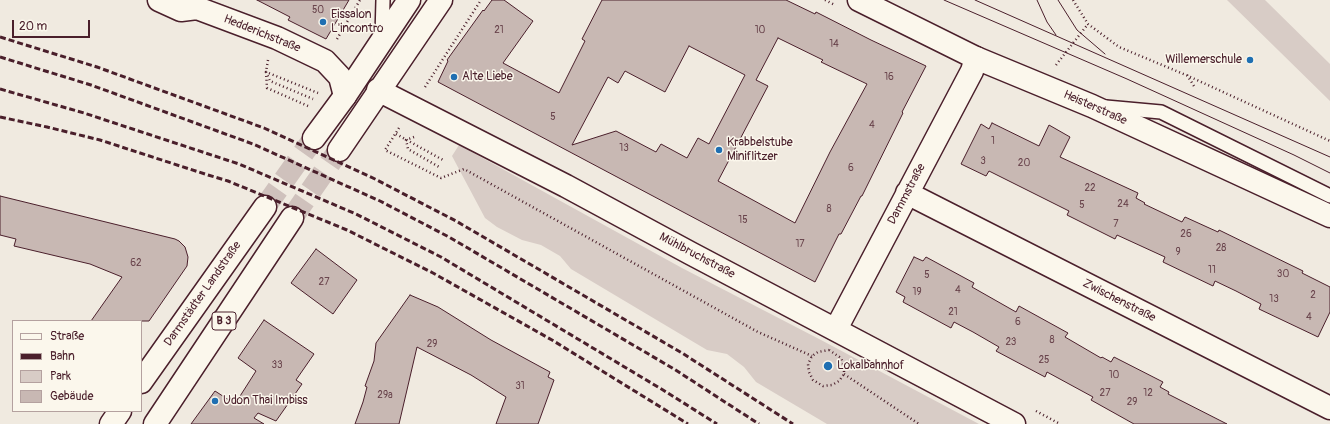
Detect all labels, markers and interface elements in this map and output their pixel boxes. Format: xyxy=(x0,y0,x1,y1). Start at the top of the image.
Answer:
house number: 50 xyxy=(312,4,324,16)
place label: Eissalon L'incontro xyxy=(331,8,383,36)
scale bar xyxy=(14,12,92,38)
street label: Hedderichstraße xyxy=(222,12,302,56)
marker: Eissalon L'incontro xyxy=(318,17,328,27)
text: 20 m xyxy=(19,19,47,34)
house number: 21 xyxy=(494,24,504,36)
house number: 10 xyxy=(755,24,765,36)
house number: 14 xyxy=(829,38,839,50)
place label: Willemerschule xyxy=(1165,53,1242,67)
marker: Willemerschule xyxy=(1245,55,1255,65)
place label: Alte Liebe xyxy=(462,70,513,84)
house number: 16 xyxy=(884,71,894,83)
marker: Alte Liebe xyxy=(449,72,459,82)
street label: Heisterstraße xyxy=(1061,88,1129,128)
house number: 5 xyxy=(550,111,556,123)
house number: 4 xyxy=(869,119,875,131)
house number: 1 xyxy=(991,135,995,147)
place label: Krabbelstube Miniflitzer xyxy=(727,136,793,164)
house number: 13 xyxy=(619,142,629,154)
marker: Krabbelstube Miniflitzer xyxy=(714,145,724,155)
house number: 3 xyxy=(980,155,986,167)
house number: 20 xyxy=(1018,157,1030,169)
street label: Dammstraße xyxy=(885,161,929,227)
house number: 6 xyxy=(848,162,854,174)
house number: 22 xyxy=(1084,182,1096,194)
house number: 24 xyxy=(1117,198,1129,210)
house number: 5 xyxy=(1079,199,1085,211)
house number: 8 xyxy=(826,203,832,215)
house number: 15 xyxy=(738,214,748,226)
house number: 7 xyxy=(1113,218,1119,230)
house number: 26 xyxy=(1180,228,1192,240)
street label: Mühlbruchstraße xyxy=(657,230,737,282)
house number: 17 xyxy=(795,238,805,250)
street label: Darmstädter Landstraße xyxy=(161,239,245,349)
house number: 28 xyxy=(1216,242,1226,254)
house number: 9 xyxy=(1175,246,1181,258)
house number: 62 xyxy=(130,257,142,269)
house number: 11 xyxy=(1208,264,1216,276)
house number: 30 xyxy=(1277,268,1289,280)
house number: 5 xyxy=(924,269,930,281)
house number: 27 xyxy=(319,276,329,288)
street label: Zwischenstraße xyxy=(1080,276,1158,326)
house number: 4 xyxy=(955,284,961,296)
house number: 19 xyxy=(912,286,922,298)
house number: 2 xyxy=(1310,289,1316,301)
house number: 13 xyxy=(1269,293,1279,305)
house number: 21 xyxy=(948,306,958,318)
house number: 4 xyxy=(1306,311,1312,323)
road number: B 3 xyxy=(212,312,236,330)
house number: 6 xyxy=(1015,316,1021,328)
legend xyxy=(12,320,142,412)
text: Straße xyxy=(50,329,84,344)
house number: 8 xyxy=(1049,334,1055,346)
house number: 23 xyxy=(1006,336,1016,348)
house number: 29 xyxy=(427,338,437,350)
text: Bahn xyxy=(50,349,75,364)
house number: 25 xyxy=(1038,354,1050,366)
house number: 33 xyxy=(271,359,283,371)
place label: Lokalbahnhof xyxy=(837,359,904,373)
marker: Lokalbahnhof xyxy=(822,360,834,372)
text: Park xyxy=(50,369,71,384)
house number: 10 xyxy=(1109,369,1119,381)
house number: 31 xyxy=(515,380,525,392)
house number: 27 xyxy=(1100,387,1110,399)
house number: 12 xyxy=(1143,387,1153,399)
text: Gebäude xyxy=(50,389,93,404)
house number: 29a xyxy=(377,389,393,401)
place label: Udon Thai Imbiss xyxy=(223,394,308,408)
marker: Udon Thai Imbiss xyxy=(210,396,220,406)
house number: 29 xyxy=(1127,396,1137,408)

